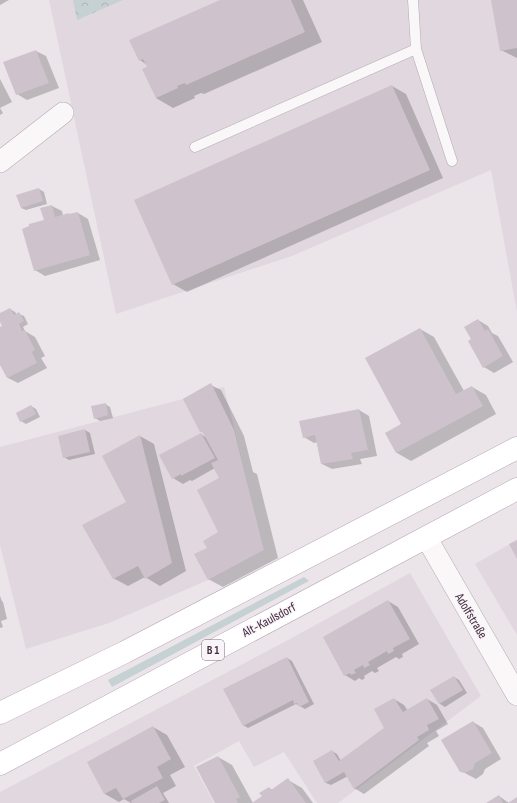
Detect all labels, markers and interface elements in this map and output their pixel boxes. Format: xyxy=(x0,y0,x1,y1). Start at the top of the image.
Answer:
street label: Adolfstraße xyxy=(451,589,491,642)
street label: Alt-Kaulsdorf xyxy=(238,599,299,641)
road number: B 1 xyxy=(202,640,224,660)

